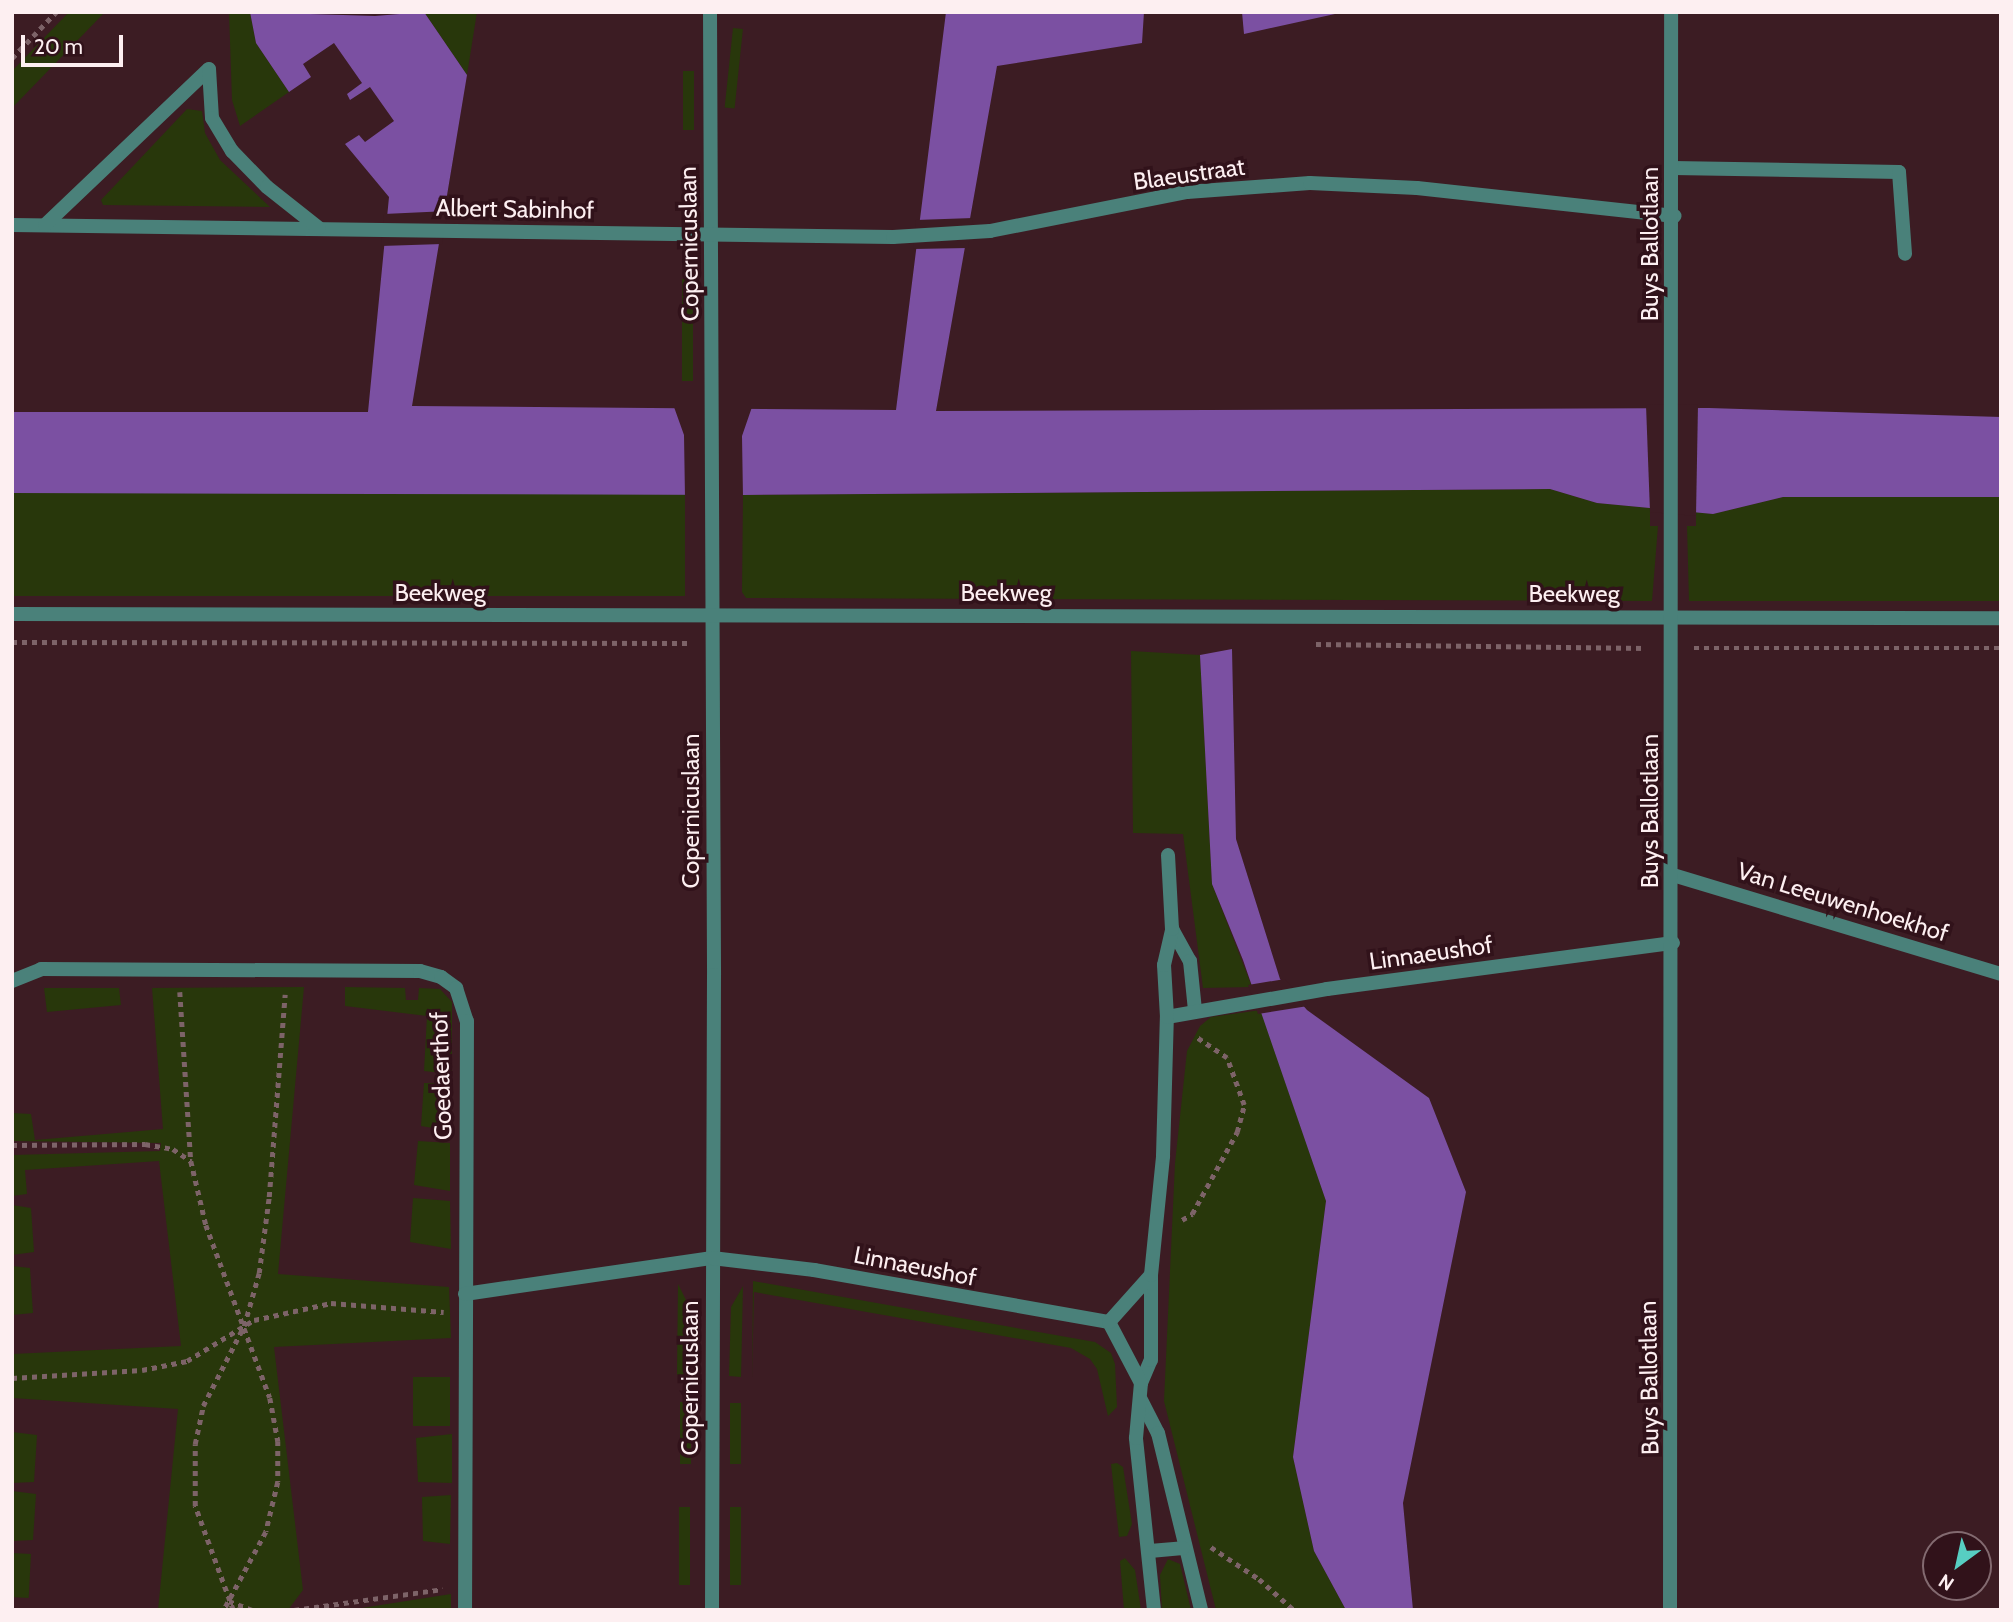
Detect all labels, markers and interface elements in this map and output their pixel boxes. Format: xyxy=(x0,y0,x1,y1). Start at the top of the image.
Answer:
scale bar xyxy=(24,21,126,65)
text: 20 m xyxy=(34,34,83,59)
street label: Blaeustraat xyxy=(1131,152,1247,196)
street label: Copernicuslaan xyxy=(673,166,705,322)
street label: Buys Ballotlaan xyxy=(1636,167,1664,321)
street label: Albert Sabinhof xyxy=(436,193,594,225)
street label: Beekweg xyxy=(394,579,486,607)
street label: Beekweg xyxy=(960,579,1052,607)
street label: Beekweg xyxy=(1528,580,1620,608)
street label: Copernicuslaan xyxy=(677,734,705,888)
street label: Buys Ballotlaan xyxy=(1636,734,1664,888)
street label: Van Leeuwenhoekhof xyxy=(1734,856,1952,948)
street label: Linnaeushof xyxy=(1367,930,1495,976)
street label: Goedaerthof xyxy=(424,1011,458,1141)
street label: Linnaeushof xyxy=(851,1240,979,1292)
street label: Copernicuslaan xyxy=(676,1301,704,1455)
street label: Buys Ballotlaan xyxy=(1633,1301,1665,1455)
north arrow xyxy=(1922,1531,1992,1601)
text: N xyxy=(1934,1569,1958,1596)

